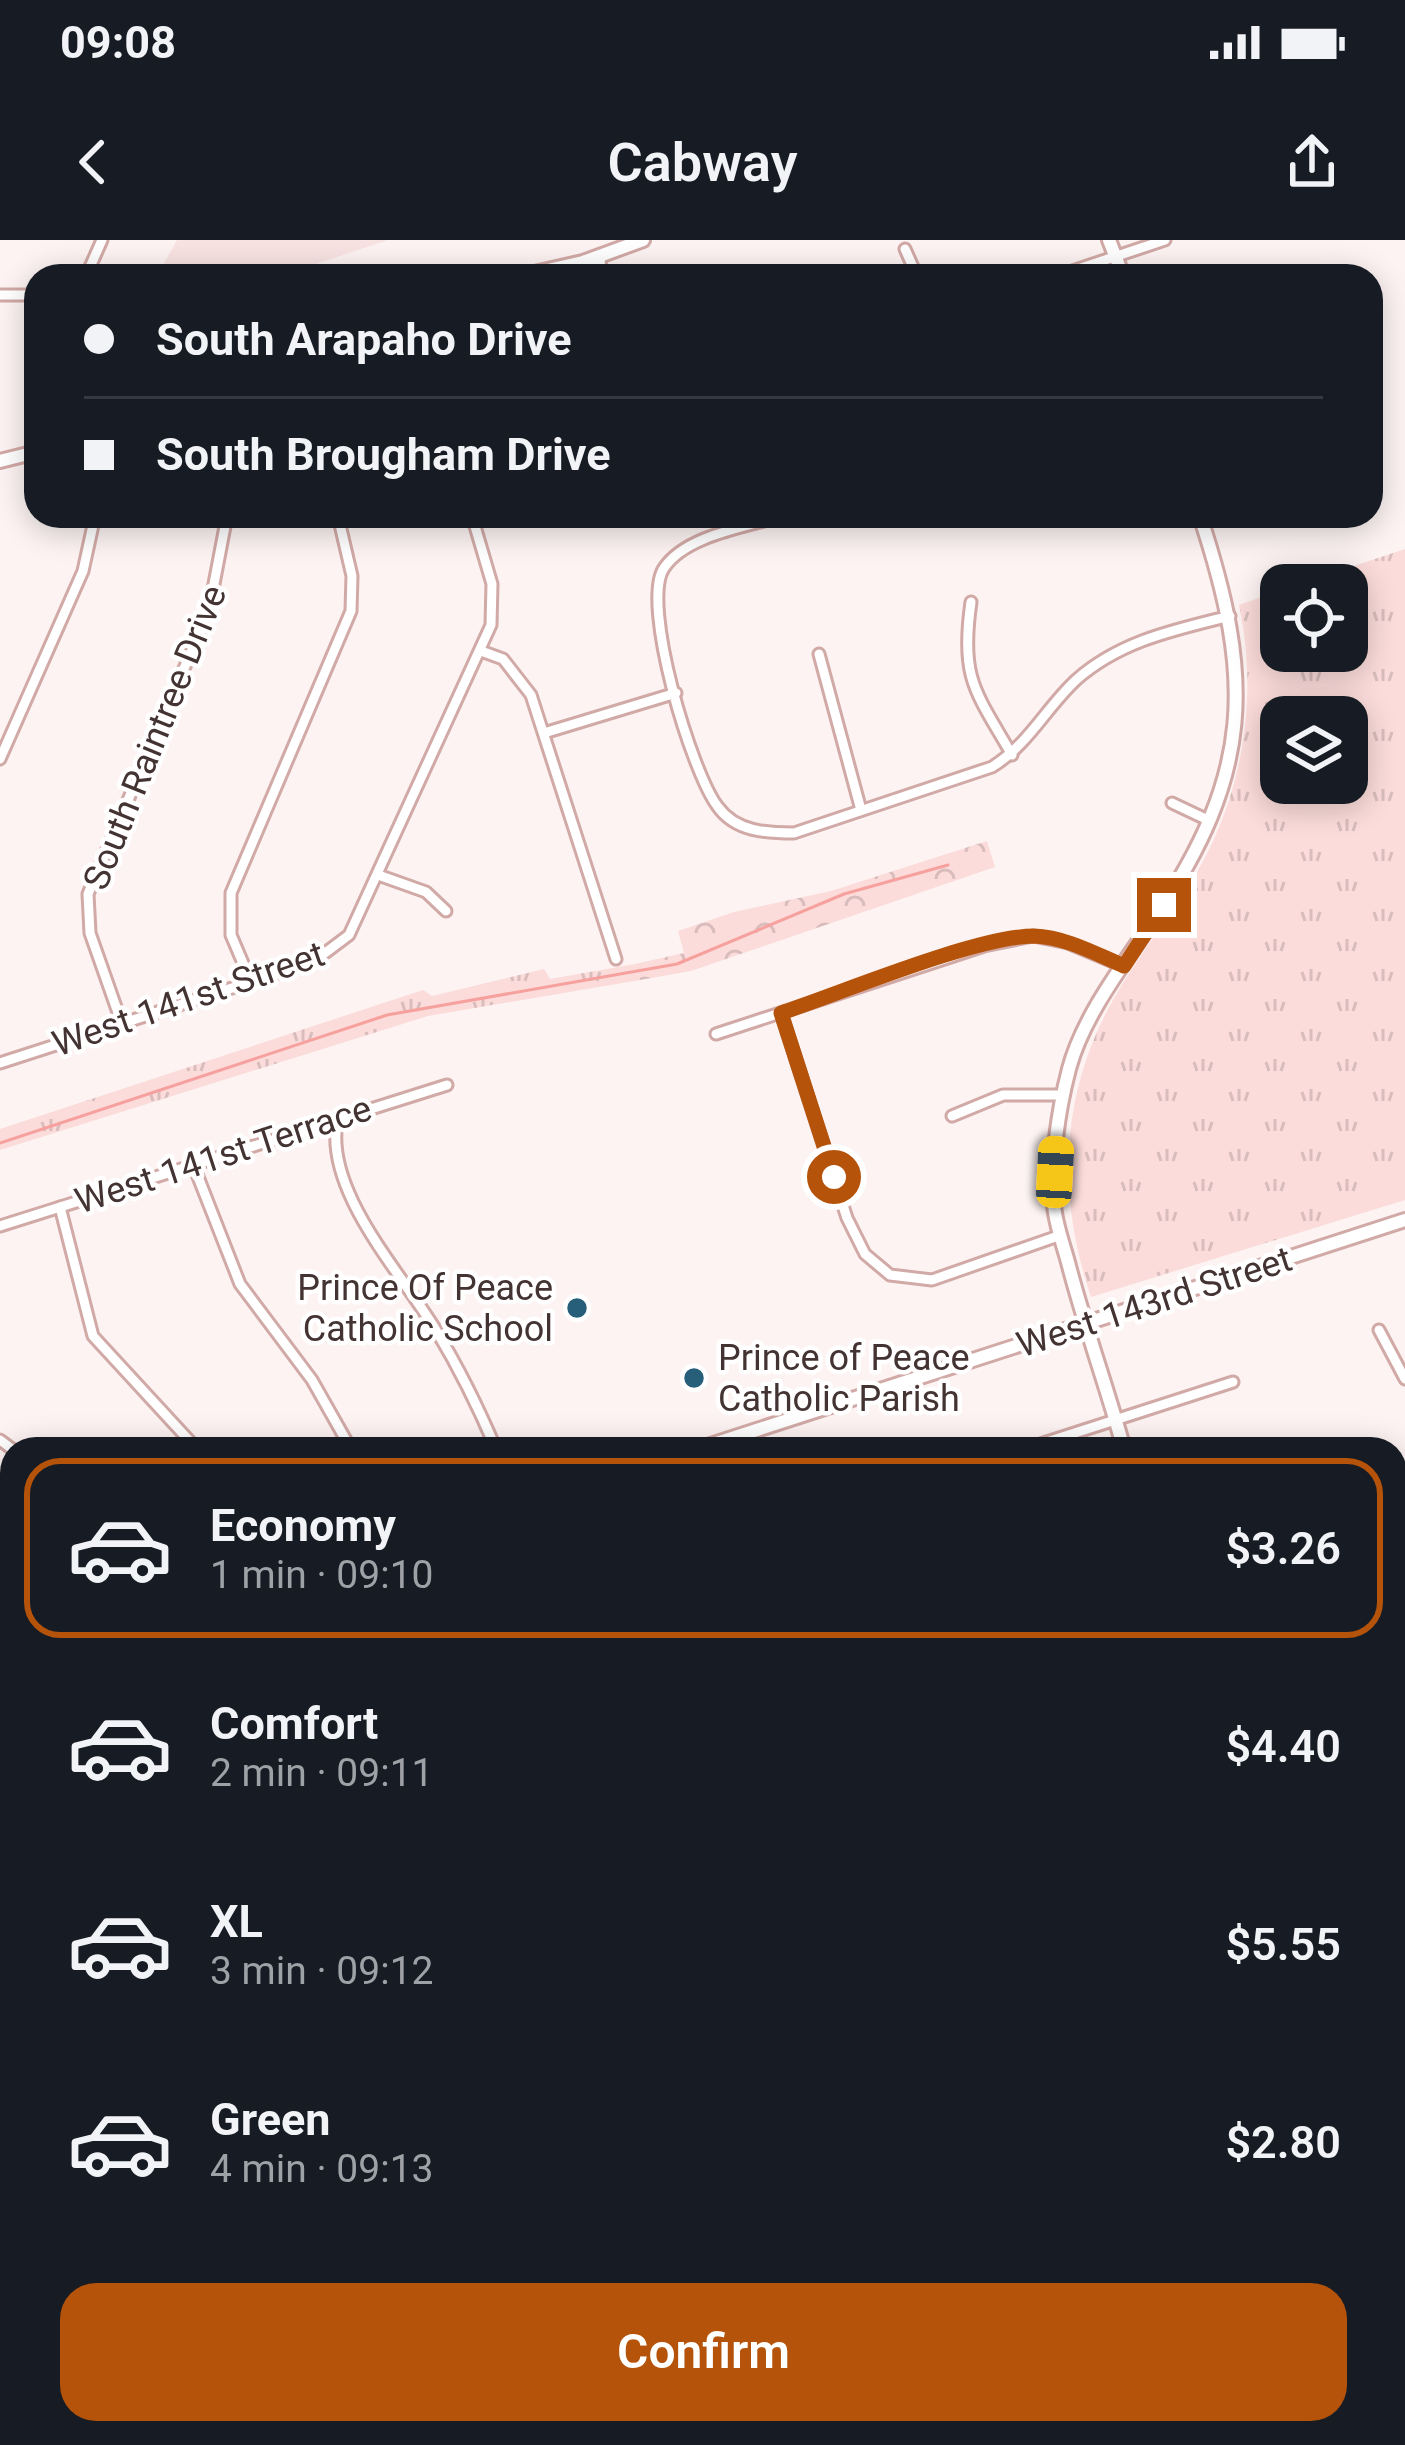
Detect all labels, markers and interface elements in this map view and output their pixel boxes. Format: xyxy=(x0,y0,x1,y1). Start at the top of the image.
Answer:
text: 09:08 xyxy=(60,16,176,69)
icon: back xyxy=(60,129,126,195)
icon: share xyxy=(1279,129,1345,195)
text: Cabway xyxy=(608,131,797,194)
text: South Arapaho Drive xyxy=(156,313,572,366)
text: South Brougham Drive xyxy=(156,428,611,481)
map controls xyxy=(1260,564,1368,804)
button: locate xyxy=(1260,564,1368,672)
street label: South Raintree Drive xyxy=(75,579,235,896)
button: layers xyxy=(1260,696,1368,804)
route end xyxy=(1137,878,1191,932)
street label: West 141st Street xyxy=(47,933,330,1065)
street label: West 141st Terrace xyxy=(70,1087,377,1223)
car xyxy=(1035,1135,1075,1209)
route start xyxy=(807,1150,861,1204)
street label: West 143rd Street xyxy=(1012,1238,1297,1366)
place label: Prince Of Peace Catholic School xyxy=(297,1267,553,1350)
marker: Prince Of Peace Catholic School xyxy=(564,1295,590,1321)
place label: Prince of Peace Catholic Parish xyxy=(718,1337,969,1420)
marker: Prince of Peace Catholic Parish xyxy=(681,1365,707,1391)
icon: car xyxy=(66,1494,174,1602)
text: Economy xyxy=(210,1499,396,1552)
text: $3.26 xyxy=(1225,1522,1341,1575)
text: 1 min · 09:10 xyxy=(210,1552,433,1598)
icon: car xyxy=(66,1692,174,1800)
text: Comfort xyxy=(210,1697,378,1750)
text: $4.40 xyxy=(1225,1720,1341,1773)
text: 2 min · 09:11 xyxy=(210,1750,433,1796)
icon: car xyxy=(66,1890,174,1998)
text: XL xyxy=(210,1895,263,1948)
text: $5.55 xyxy=(1225,1918,1341,1971)
text: 3 min · 09:12 xyxy=(210,1948,433,1994)
icon: car xyxy=(66,2088,174,2196)
text: Green xyxy=(210,2093,331,2146)
text: $2.80 xyxy=(1225,2116,1341,2169)
text: 4 min · 09:13 xyxy=(210,2146,433,2192)
button: Confirm xyxy=(60,2283,1347,2421)

